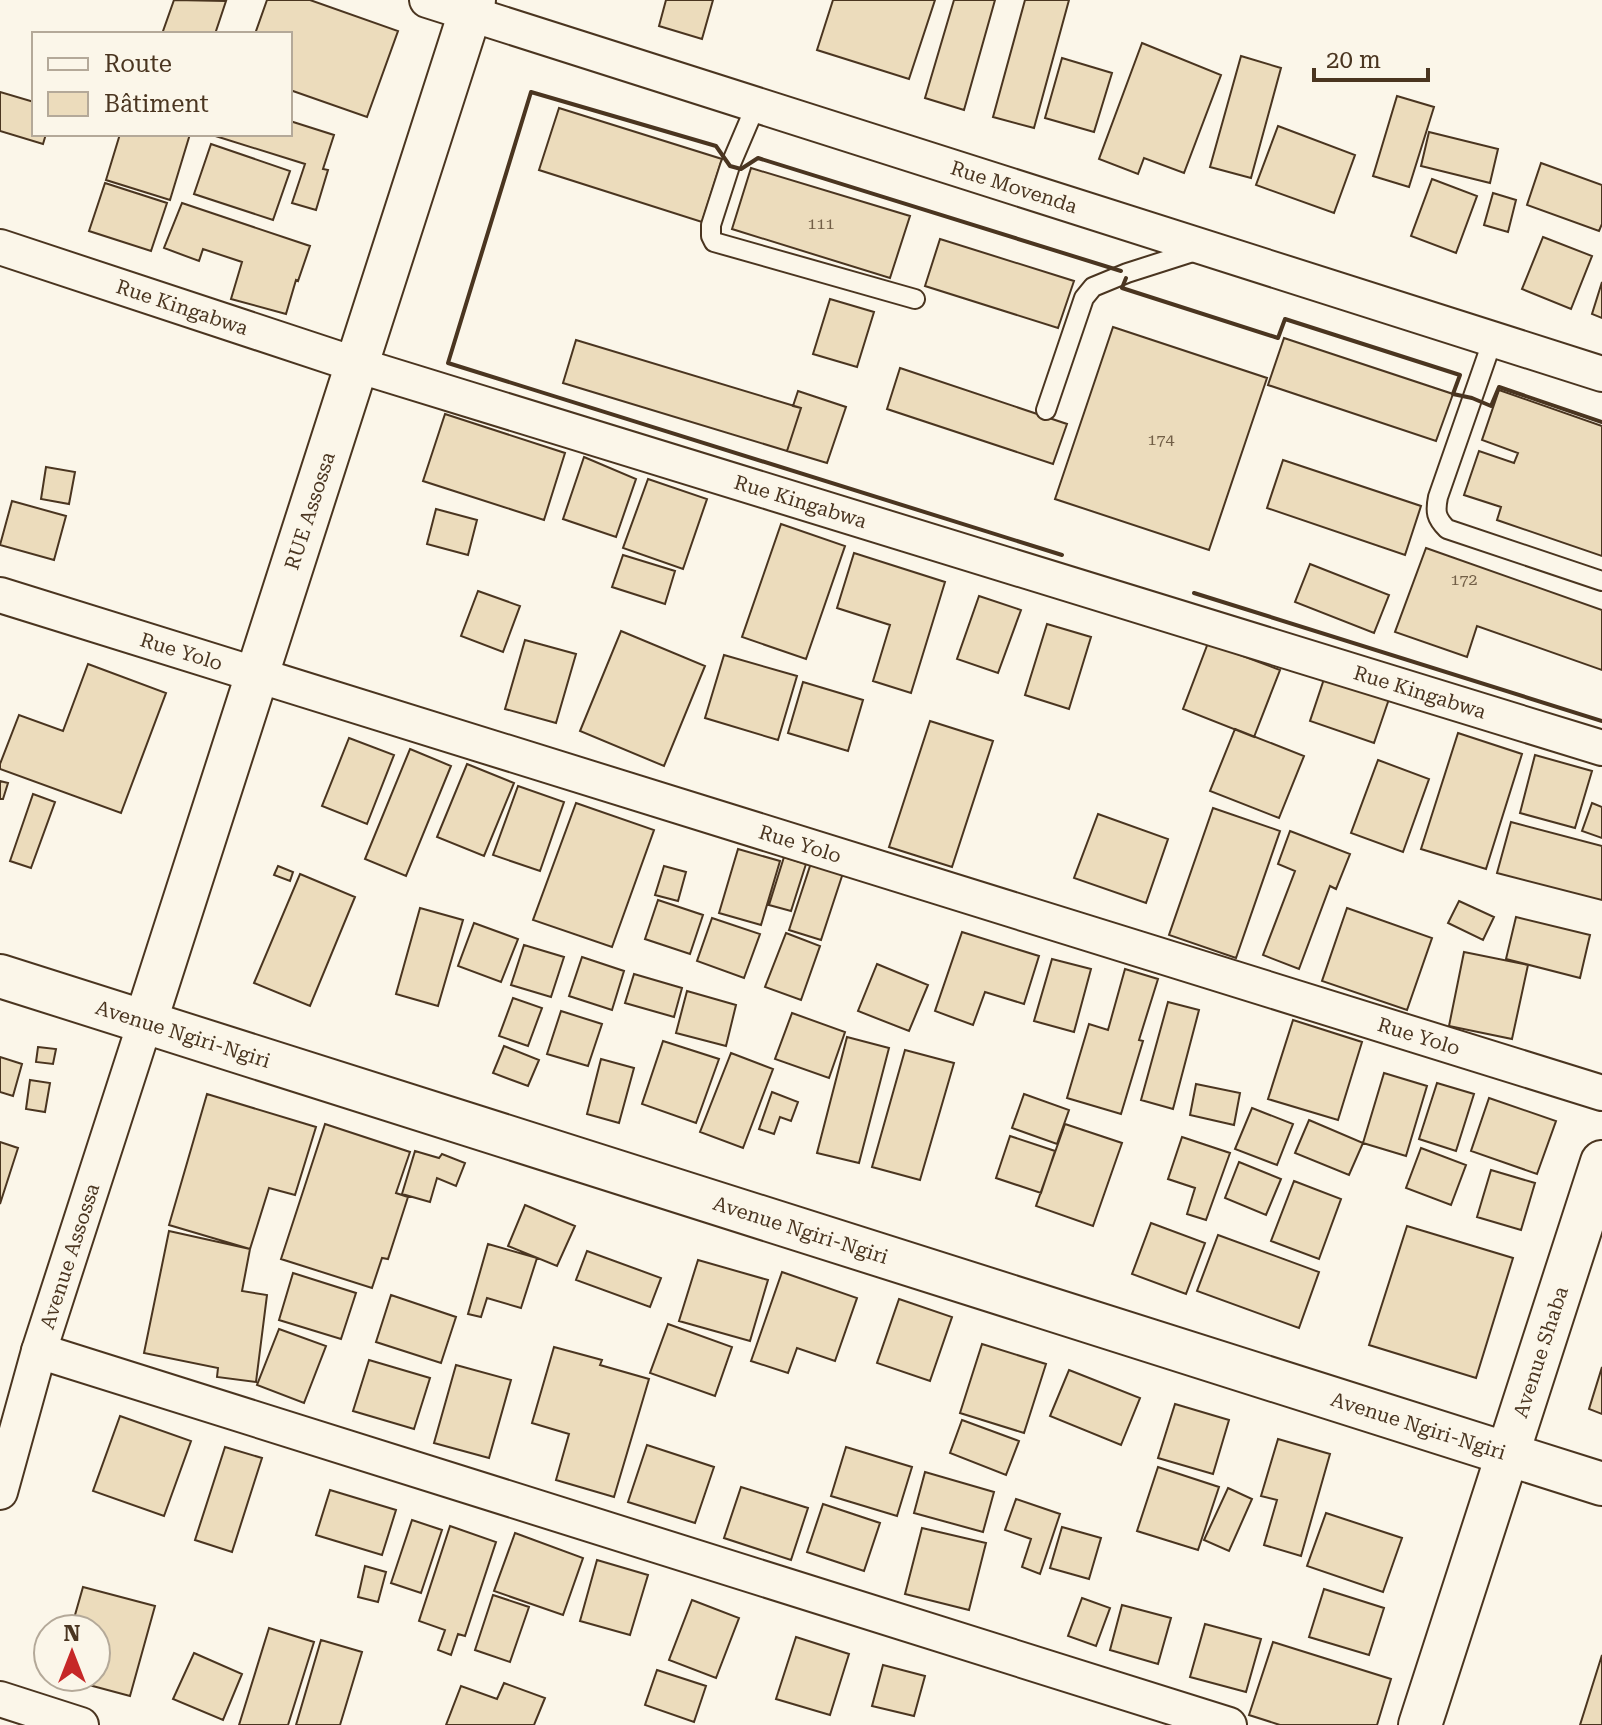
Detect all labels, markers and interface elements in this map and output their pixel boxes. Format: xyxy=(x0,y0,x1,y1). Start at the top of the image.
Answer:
legend xyxy=(32,32,292,136)
scale bar xyxy=(1314,32,1428,82)
text: 20 m xyxy=(1326,46,1381,74)
text: Route xyxy=(104,50,172,78)
text: Bâtiment xyxy=(104,90,209,118)
street label: Rue Movenda xyxy=(948,155,1080,218)
house number: 111 xyxy=(808,214,834,233)
street label: Rue Kingabwa xyxy=(113,274,251,340)
house number: 174 xyxy=(1148,430,1174,449)
street label: RUE Assossa xyxy=(280,449,340,573)
street label: Rue Kingabwa xyxy=(731,470,870,533)
house number: 172 xyxy=(1451,570,1477,589)
street label: Rue Yolo xyxy=(137,627,226,675)
street label: Rue Kingabwa xyxy=(1351,660,1489,724)
street label: Rue Yolo xyxy=(756,820,844,868)
street label: Avenue Ngiri-Ngiri xyxy=(93,995,273,1073)
street label: Rue Yolo xyxy=(1375,1012,1463,1060)
street label: Avenue Assossa xyxy=(35,1180,104,1332)
street label: Avenue Ngiri-Ngiri xyxy=(710,1191,891,1269)
street label: Avenue Shaba xyxy=(1508,1283,1573,1421)
street label: Avenue Ngiri-Ngiri xyxy=(1328,1387,1509,1465)
north arrow xyxy=(32,1613,112,1693)
text: N xyxy=(64,1621,81,1646)

